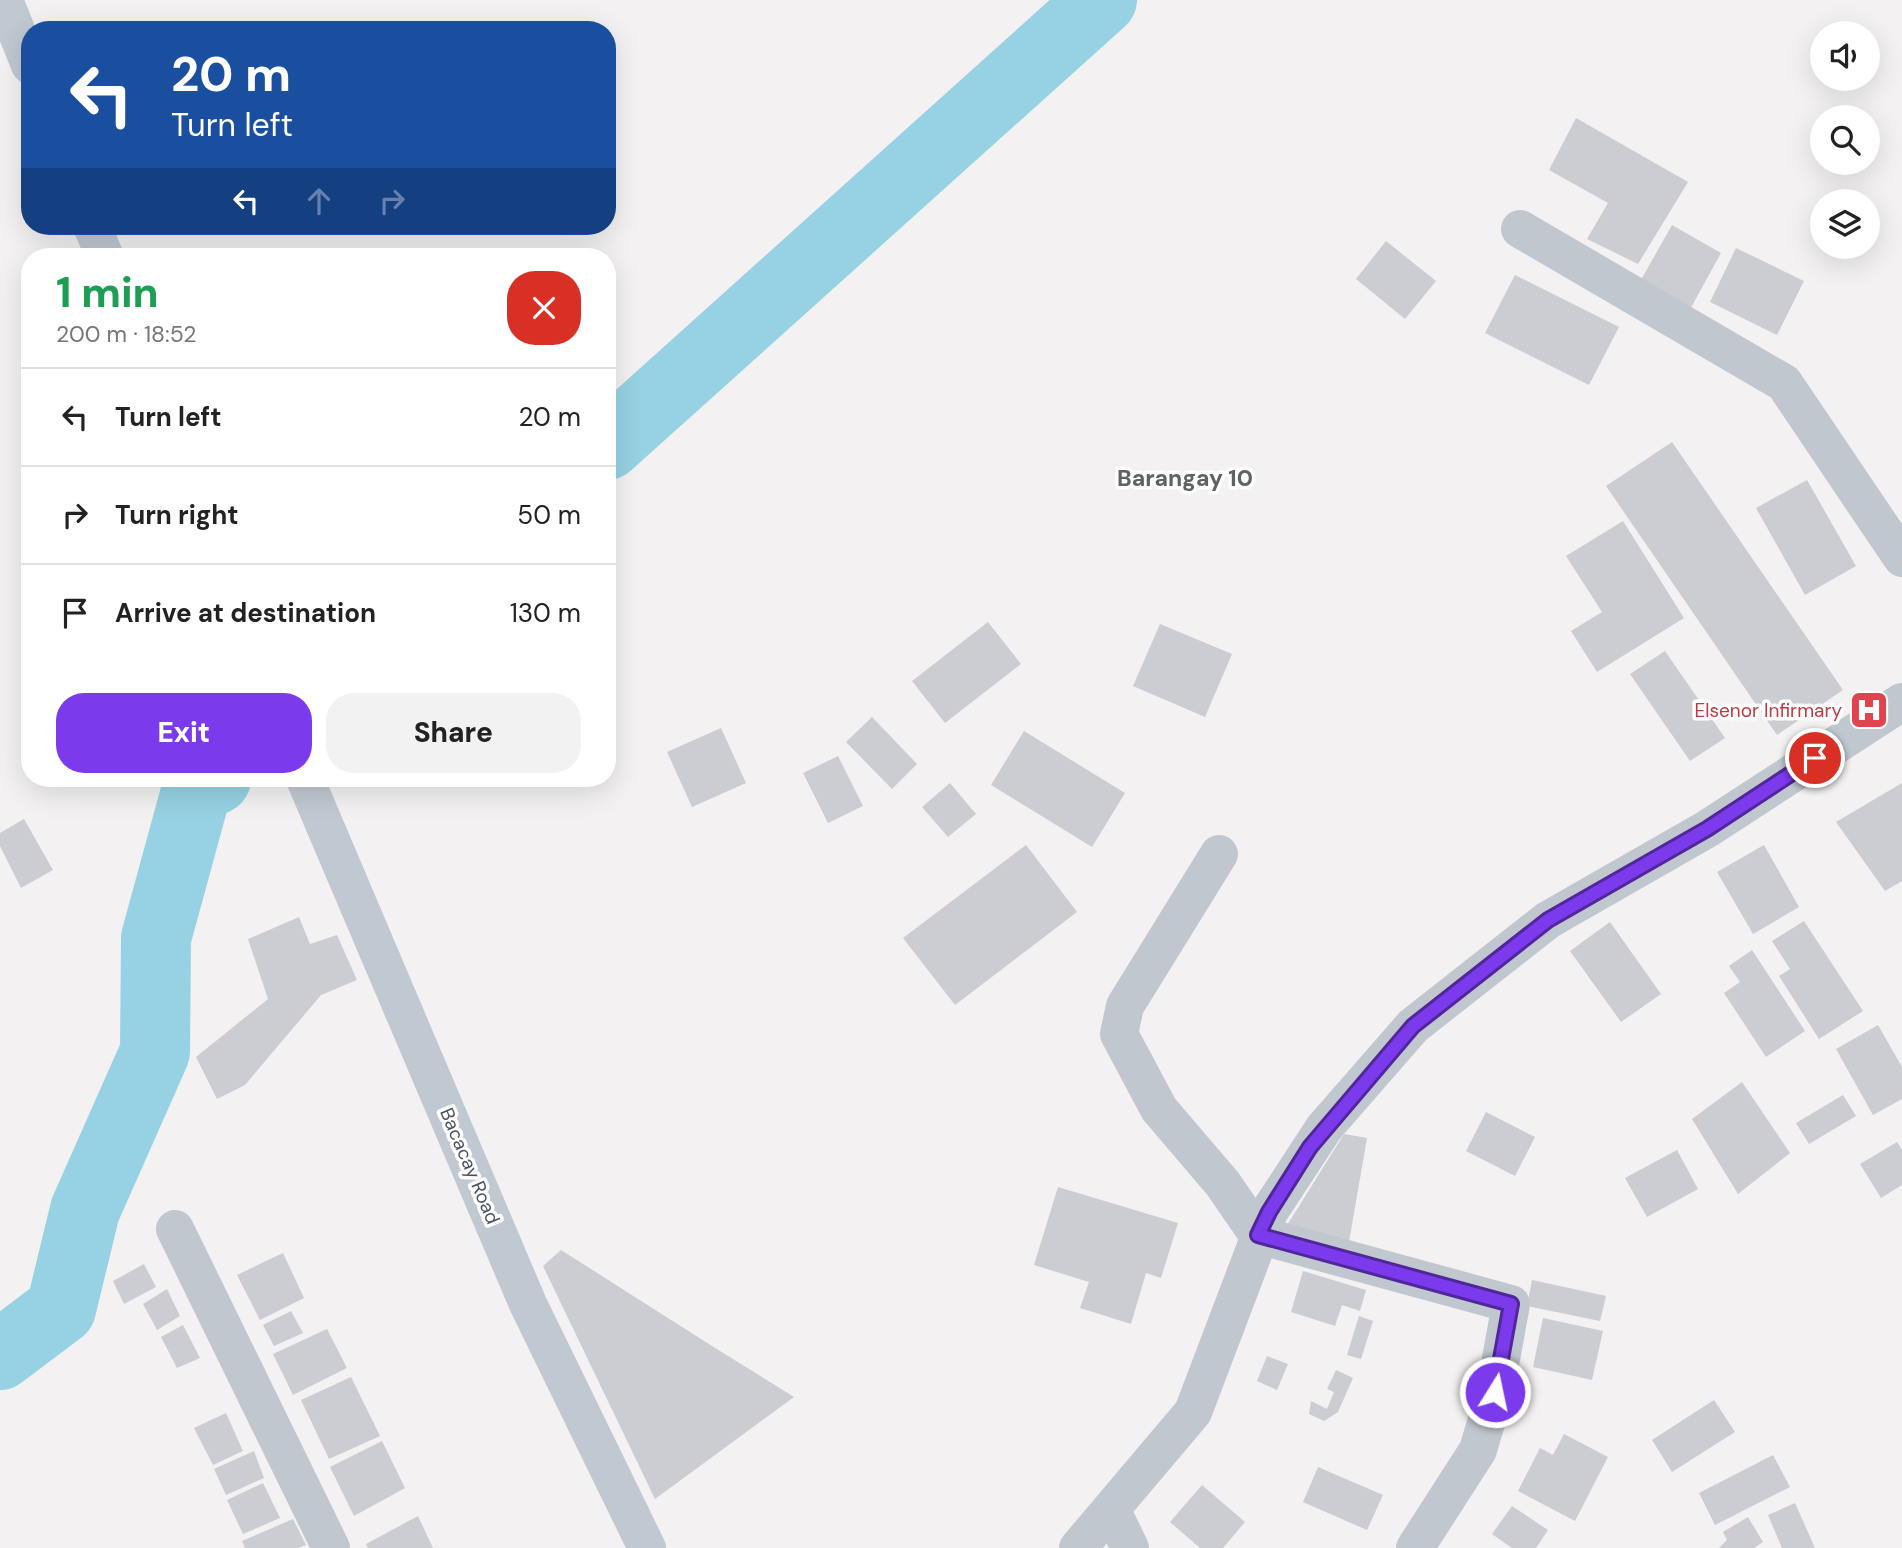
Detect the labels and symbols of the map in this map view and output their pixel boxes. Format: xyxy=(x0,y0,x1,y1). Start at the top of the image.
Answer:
district label: Barangay 10 xyxy=(1117,463,1253,493)
hospital icon: Elsenor Infirmary xyxy=(1848,689,1890,731)
place label: Elsenor Infirmary xyxy=(1695,698,1842,723)
pin xyxy=(1785,728,1845,788)
street label: Bacacay Road xyxy=(434,1104,506,1228)
position arrow xyxy=(1458,1355,1532,1429)

